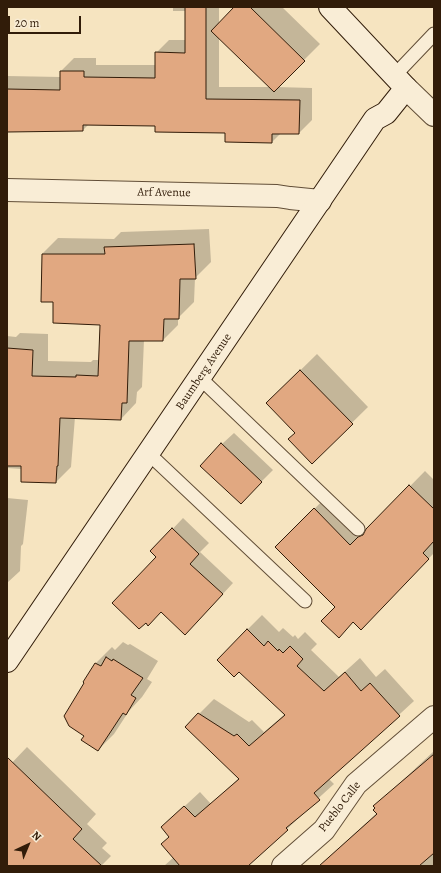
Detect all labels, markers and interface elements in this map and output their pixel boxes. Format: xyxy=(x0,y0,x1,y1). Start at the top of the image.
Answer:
scale bar xyxy=(10,8,83,34)
text: 20 m xyxy=(15,15,39,31)
street label: Arf Avenue xyxy=(137,185,191,201)
street label: Baumberg Avenue xyxy=(173,331,235,413)
street label: Pueblo Calle xyxy=(316,779,364,835)
north arrow xyxy=(8,825,48,865)
text: N xyxy=(29,828,45,844)

